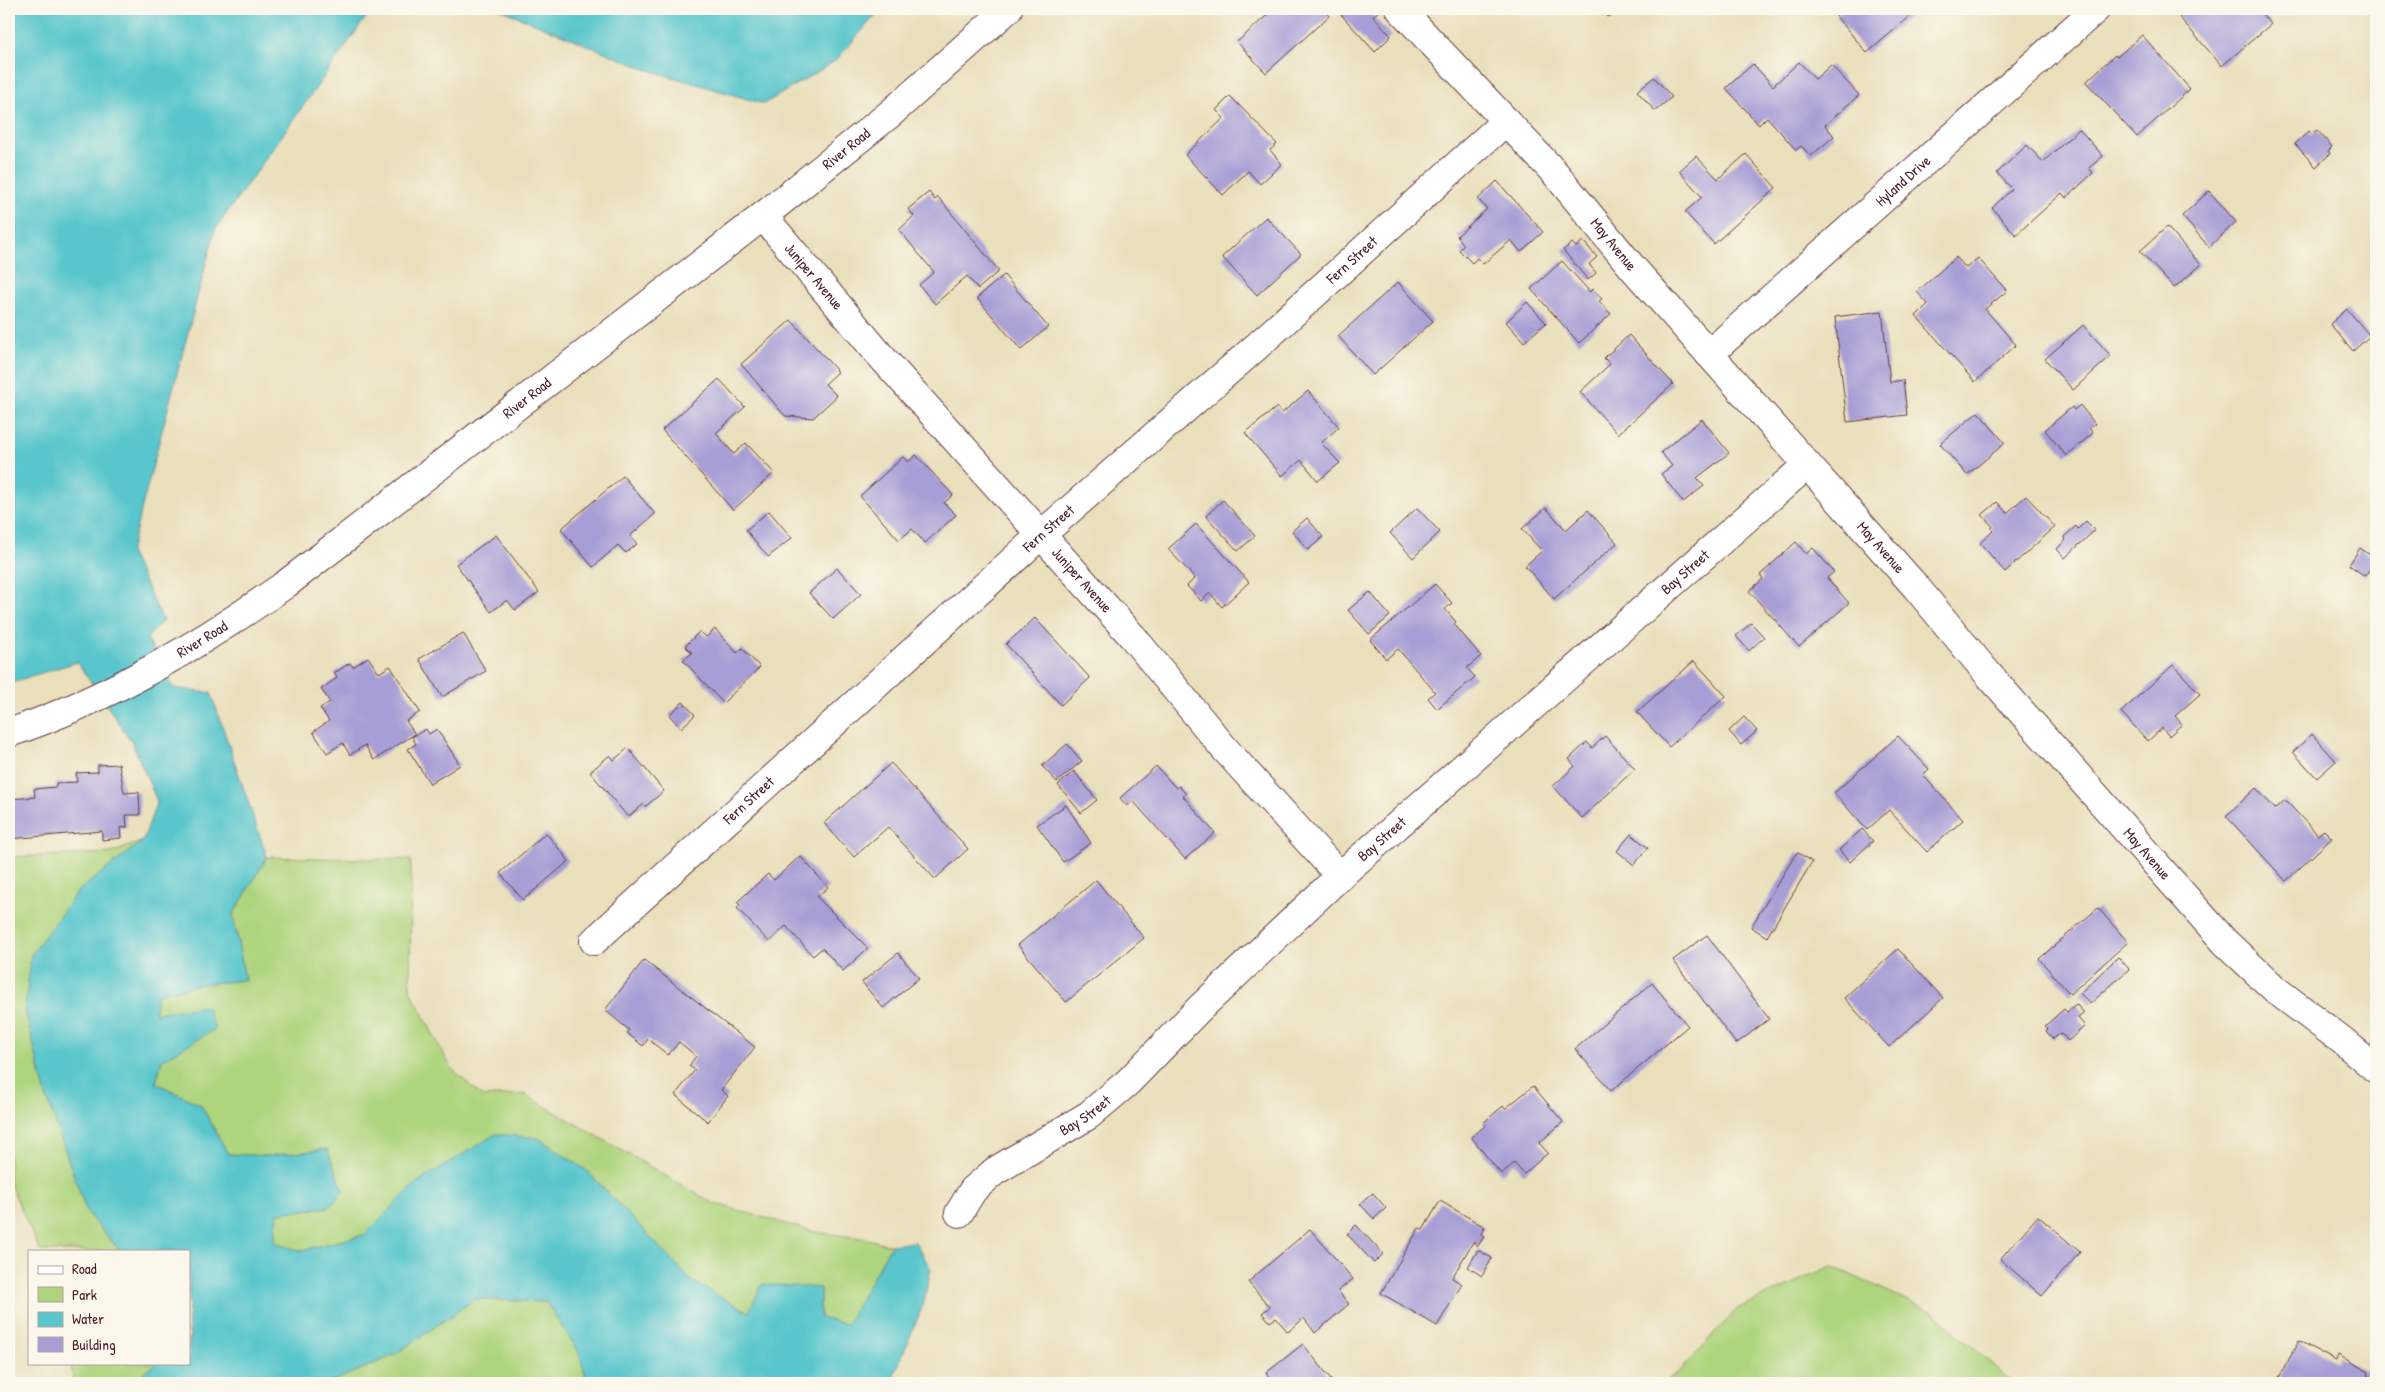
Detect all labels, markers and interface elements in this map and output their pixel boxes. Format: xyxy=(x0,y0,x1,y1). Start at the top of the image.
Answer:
street label: River Road xyxy=(818,123,875,174)
street label: Hyland Drive xyxy=(1871,150,1935,211)
street label: May Avenue xyxy=(1586,213,1642,275)
street label: Fern Street xyxy=(1321,230,1383,289)
street label: Juniper Avenue xyxy=(780,238,848,314)
street label: River Road xyxy=(498,372,555,423)
street label: Fern Street xyxy=(1017,499,1079,557)
street label: May Avenue xyxy=(1853,517,1910,577)
street label: Juniper Avenue xyxy=(1047,542,1117,617)
street label: Bay Street xyxy=(1656,544,1714,599)
street label: River Road xyxy=(173,615,231,663)
street label: Fern Street xyxy=(717,771,779,830)
street label: Bay Street xyxy=(1353,811,1411,866)
street label: May Avenue xyxy=(2119,823,2176,884)
street label: Bay Street xyxy=(1055,1089,1116,1140)
legend xyxy=(28,1250,190,1364)
text: Road xyxy=(72,1258,97,1279)
text: Park xyxy=(72,1284,97,1305)
text: Water xyxy=(72,1308,104,1329)
text: Building xyxy=(72,1334,116,1355)

